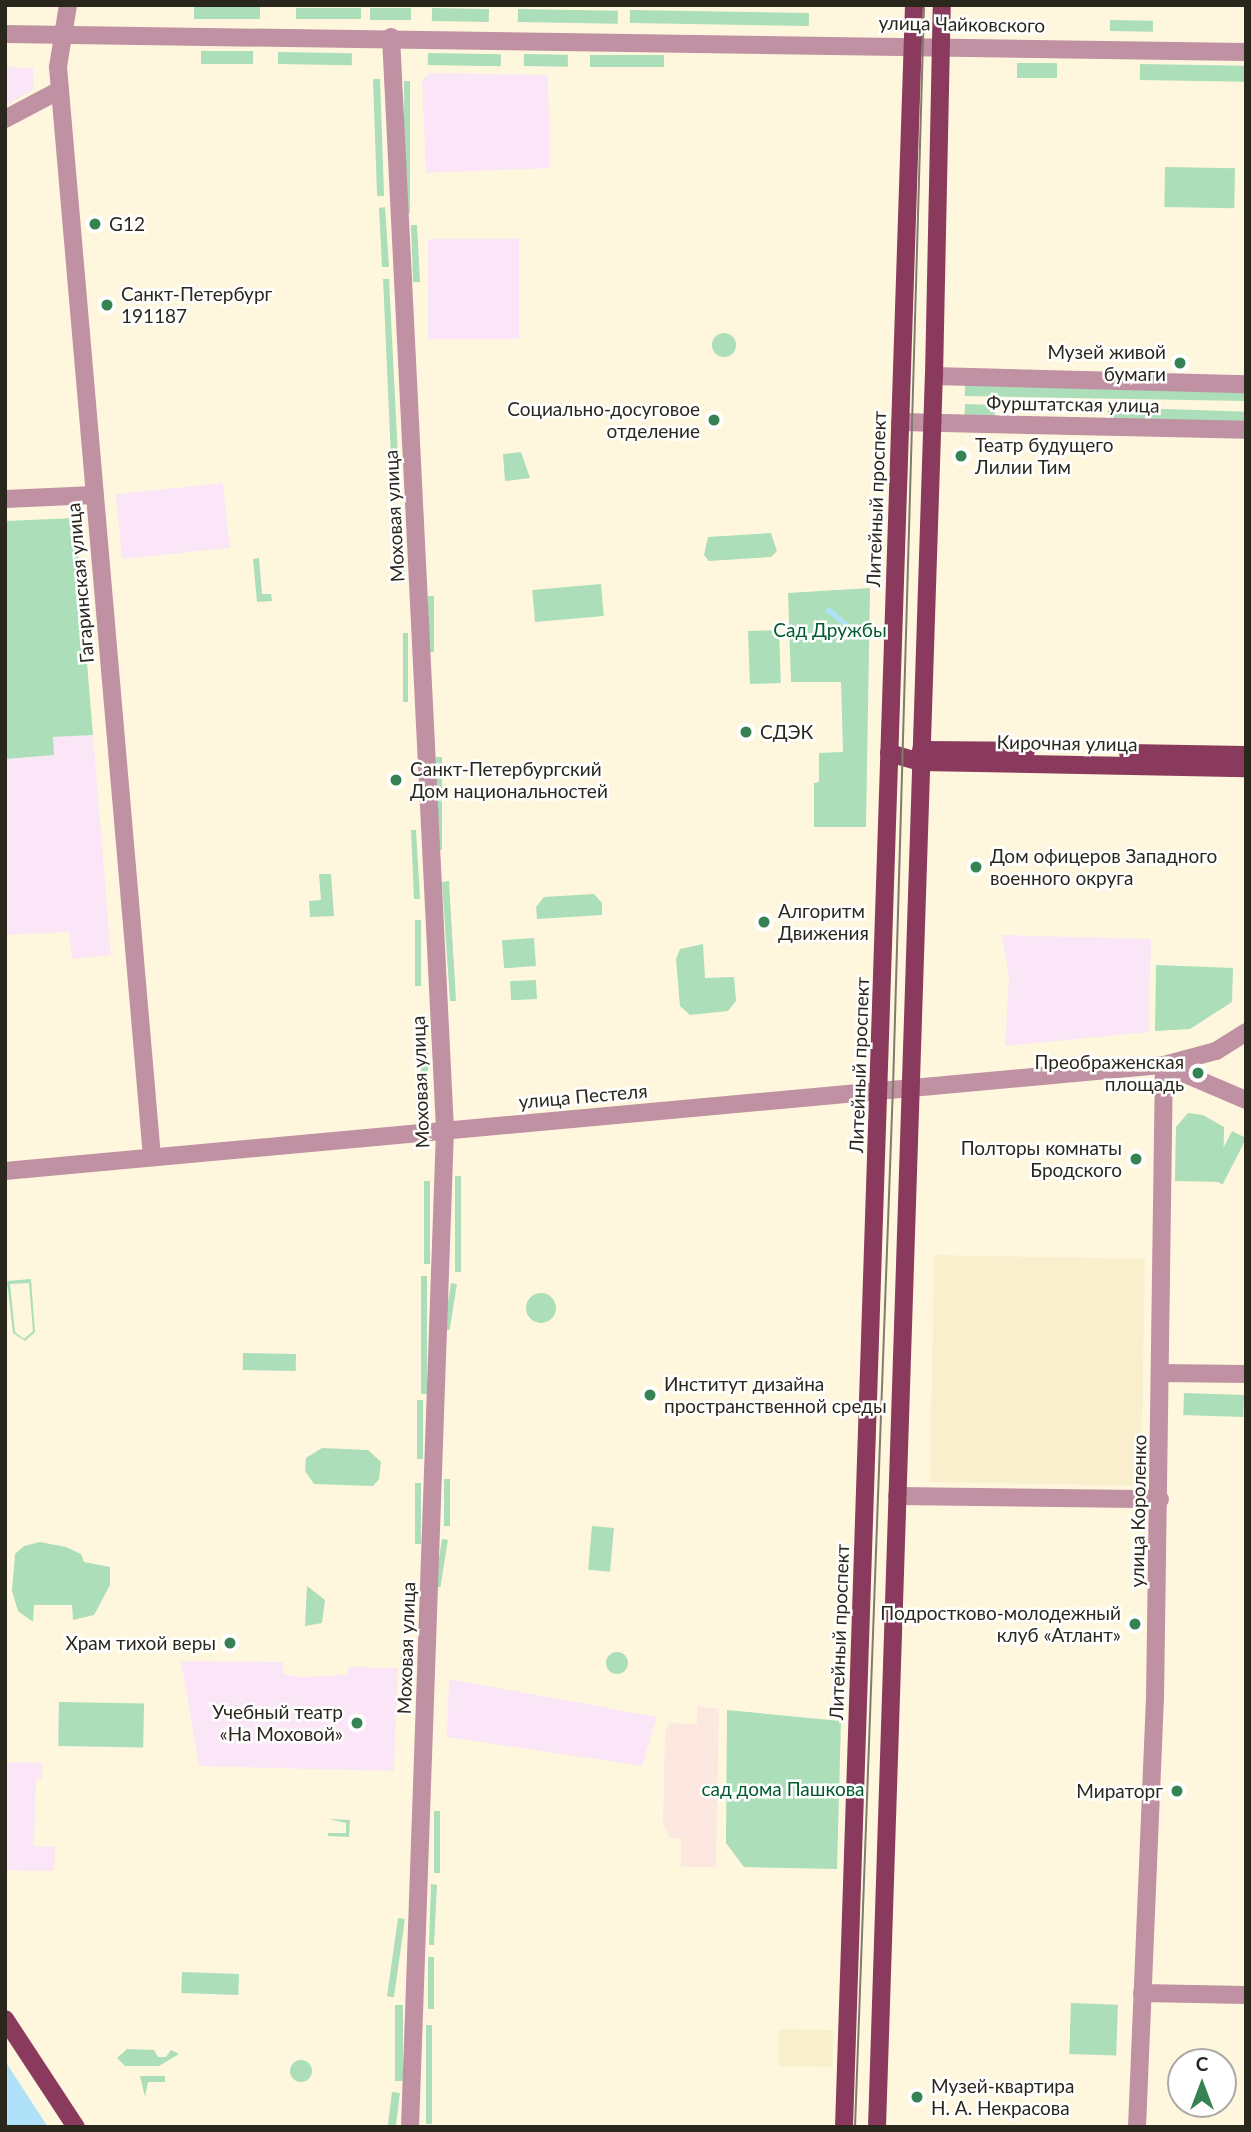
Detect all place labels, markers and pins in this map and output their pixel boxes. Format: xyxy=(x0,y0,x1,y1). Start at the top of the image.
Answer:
place label: G12 xyxy=(109,213,145,235)
marker: G12 xyxy=(87,216,103,232)
place label: Санкт-Петербург 191187 xyxy=(121,283,272,327)
marker: Санкт-Петербург 191187 xyxy=(99,297,115,313)
place label: Музей живой бумаги xyxy=(1047,341,1166,385)
marker: Музей живой бумаги xyxy=(1172,355,1188,371)
place label: Социально-досуговое отделение xyxy=(507,398,700,442)
marker: Социально-досуговое отделение xyxy=(706,412,722,428)
place label: Театр будущего Лилии Тим xyxy=(975,434,1113,478)
marker: Театр будущего Лилии Тим xyxy=(953,448,969,464)
place label: СДЭК xyxy=(760,721,813,743)
marker: СДЭК xyxy=(738,724,754,740)
place label: Санкт-Петербургский Дом национальностей xyxy=(410,758,608,802)
marker: Санкт-Петербургский Дом национальностей xyxy=(388,772,404,788)
place label: Дом офицеров Западного военного округа xyxy=(990,845,1217,889)
marker: Дом офицеров Западного военного округа xyxy=(968,859,984,875)
place label: Алгоритм Движения xyxy=(778,900,869,944)
marker: Алгоритм Движения xyxy=(756,914,772,930)
place label: Преображенская площадь xyxy=(1034,1051,1184,1095)
marker: Преображенская площадь xyxy=(1190,1065,1206,1081)
place label: Полторы комнаты Бродского xyxy=(961,1137,1122,1181)
marker: Полторы комнаты Бродского xyxy=(1128,1151,1144,1167)
place label: Институт дизайна пространственной среды xyxy=(664,1373,887,1417)
marker: Институт дизайна пространственной среды xyxy=(642,1387,658,1403)
place label: Подростково-молодежный клуб «Атлант» xyxy=(880,1602,1121,1646)
marker: Подростково-молодежный клуб «Атлант» xyxy=(1127,1616,1143,1632)
place label: Храм тихой веры xyxy=(66,1632,216,1654)
marker: Храм тихой веры xyxy=(222,1635,238,1651)
place label: Учебный театр «На Моховой» xyxy=(212,1701,343,1745)
marker: Учебный театр «На Моховой» xyxy=(349,1715,365,1731)
place label: Мираторг xyxy=(1076,1780,1163,1802)
marker: Мираторг xyxy=(1169,1783,1185,1799)
place label: Музей-квартира Н. А. Некрасова xyxy=(931,2075,1074,2119)
marker: Музей-квартира Н. А. Некрасова xyxy=(909,2089,925,2105)

